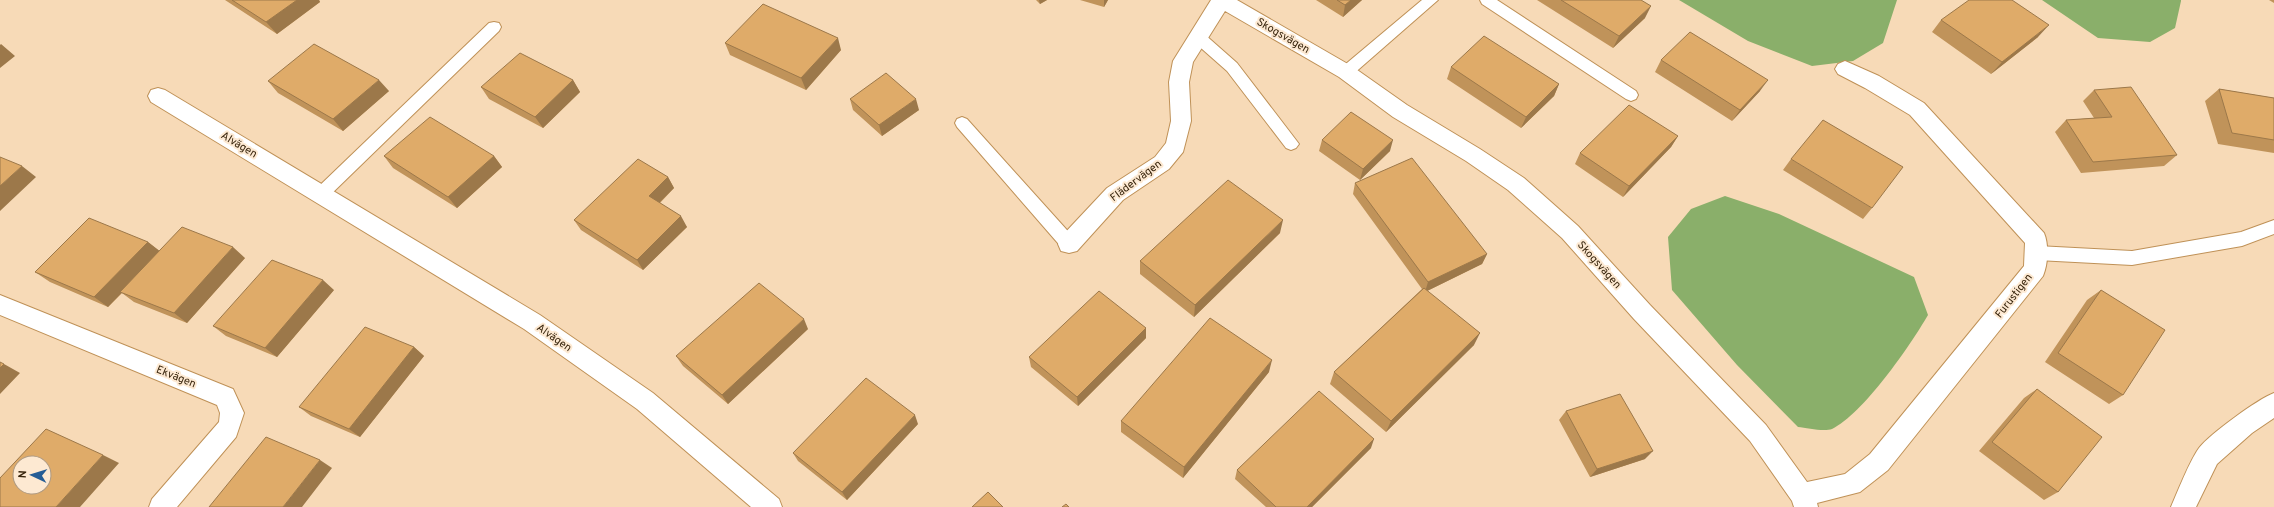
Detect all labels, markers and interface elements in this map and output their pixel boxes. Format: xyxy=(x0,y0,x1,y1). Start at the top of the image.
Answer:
street label: Skogsvägen xyxy=(1254,15,1312,57)
street label: Alvägen xyxy=(218,129,260,161)
street label: Flädervägen xyxy=(1107,157,1165,205)
street label: Skogsvägen xyxy=(1574,238,1624,292)
street label: Furustigen xyxy=(1992,271,2036,321)
street label: Alvägen xyxy=(534,321,574,355)
street label: Ekvägen xyxy=(154,363,198,391)
north arrow xyxy=(12,455,52,495)
text: N xyxy=(16,470,30,479)

